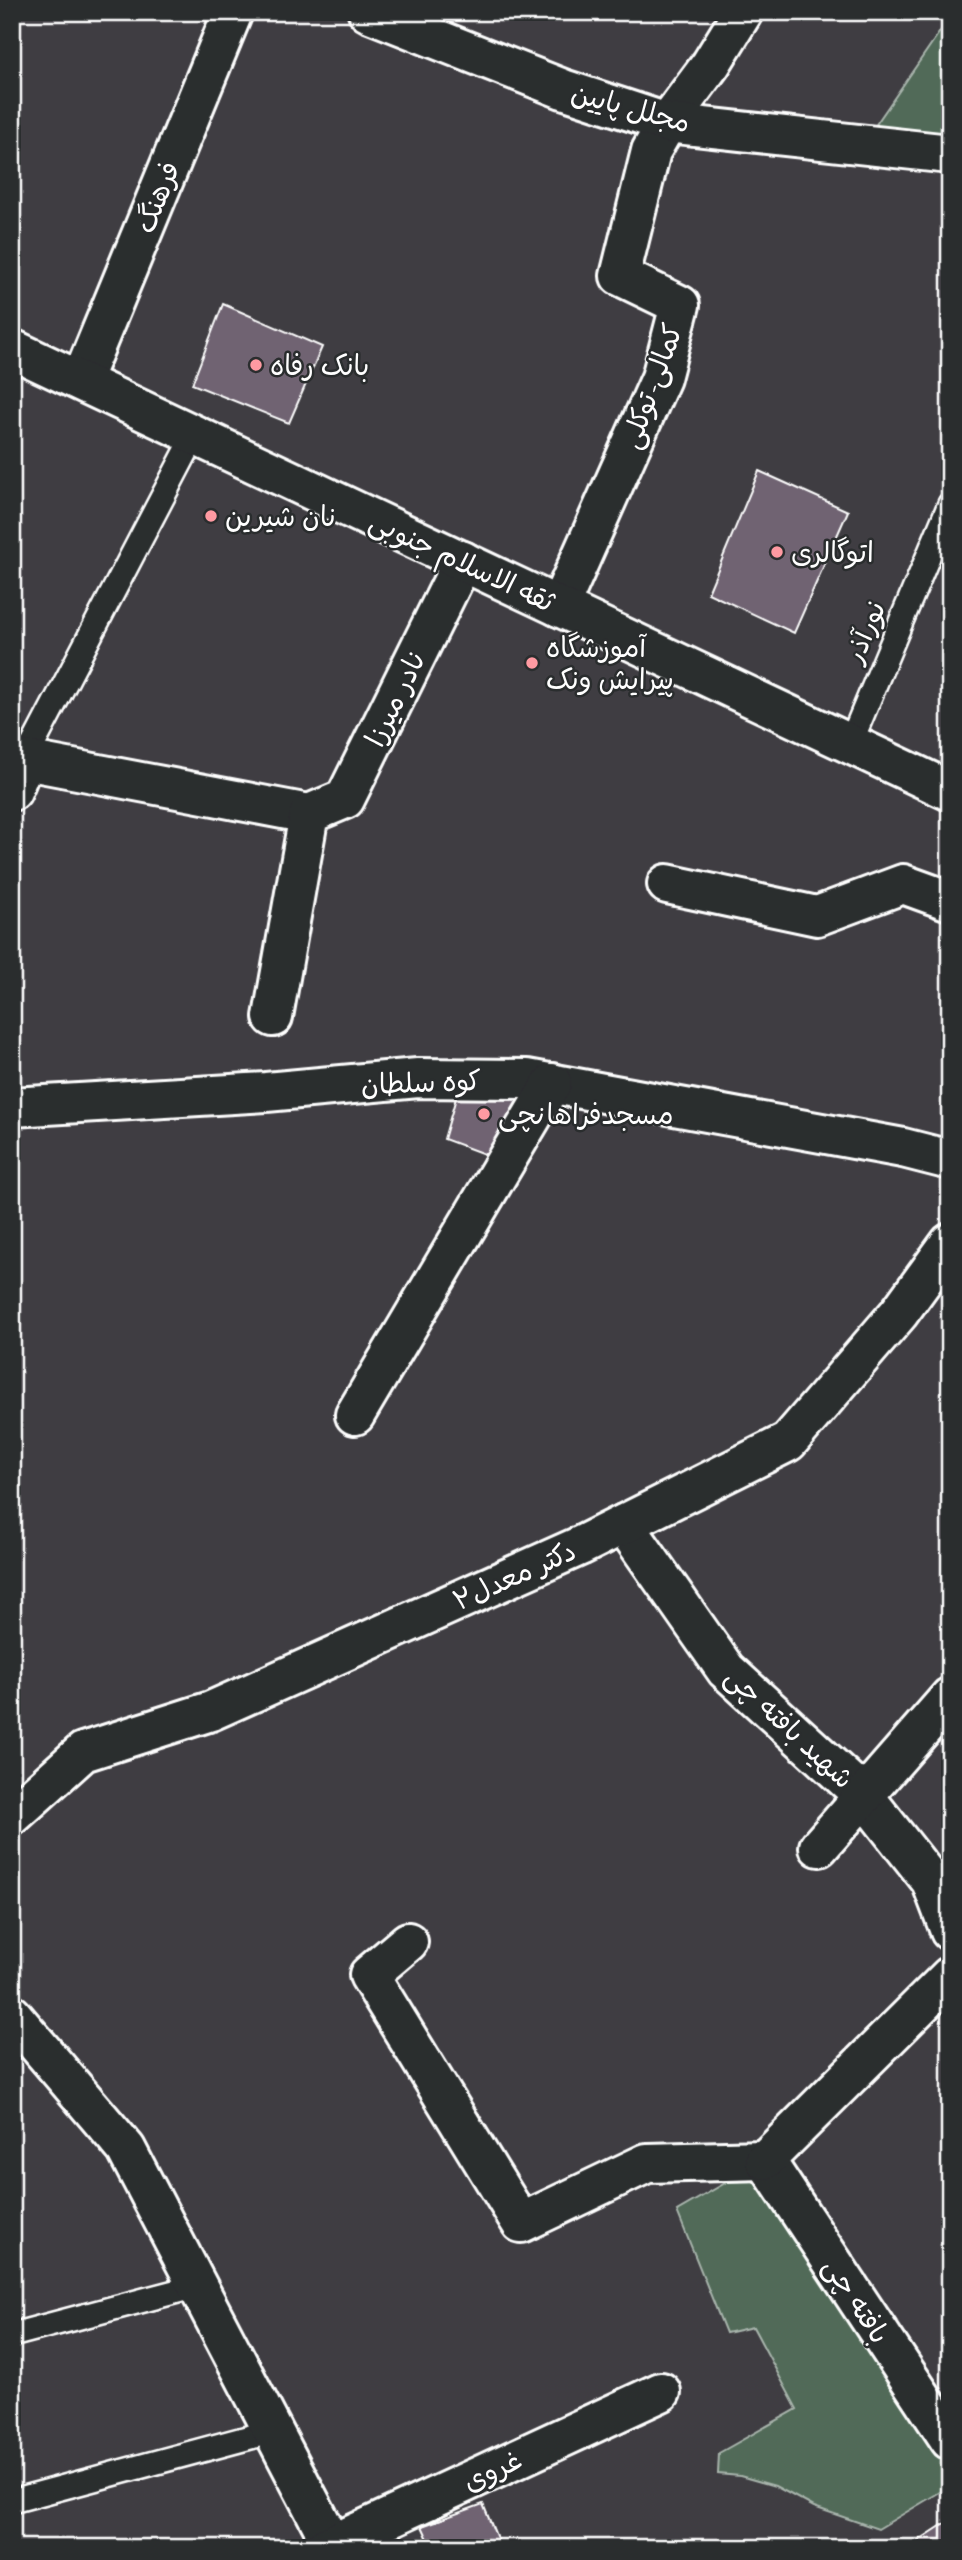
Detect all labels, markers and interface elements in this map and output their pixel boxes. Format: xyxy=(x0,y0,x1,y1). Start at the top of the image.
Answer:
street label: مجلل پایین xyxy=(567,75,694,141)
street label: فرهنگ xyxy=(127,156,188,238)
street label: کمالی-توکلی xyxy=(613,319,690,454)
place label: بانک رفاه xyxy=(270,348,369,383)
marker: بانک رفاه xyxy=(248,357,264,373)
place label: نان شیرین xyxy=(225,499,336,534)
street label: ثقه الاسلام جنوبی xyxy=(362,503,560,624)
marker: نان شیرین xyxy=(203,508,219,524)
place label: اتوگالری xyxy=(791,535,874,570)
marker: اتوگالری xyxy=(769,544,785,560)
street label: نورآذر xyxy=(835,596,893,670)
place label: آموزشگاه پیرایش ونک xyxy=(546,630,674,698)
street label: نادر میرزا xyxy=(357,644,434,752)
marker: آموزشگاه پیرایش ونک xyxy=(524,655,540,671)
street label: کوه سلطان xyxy=(360,1063,482,1102)
place label: مسجدفراهانچی xyxy=(498,1097,674,1132)
marker: مسجدفراهانچی xyxy=(476,1106,492,1122)
street label: دکتر معدل۲ xyxy=(447,1533,581,1618)
street label: شهید بافته چی xyxy=(718,1659,861,1796)
street label: بافته چی xyxy=(816,2250,897,2350)
street label: غروی xyxy=(457,2442,527,2499)

